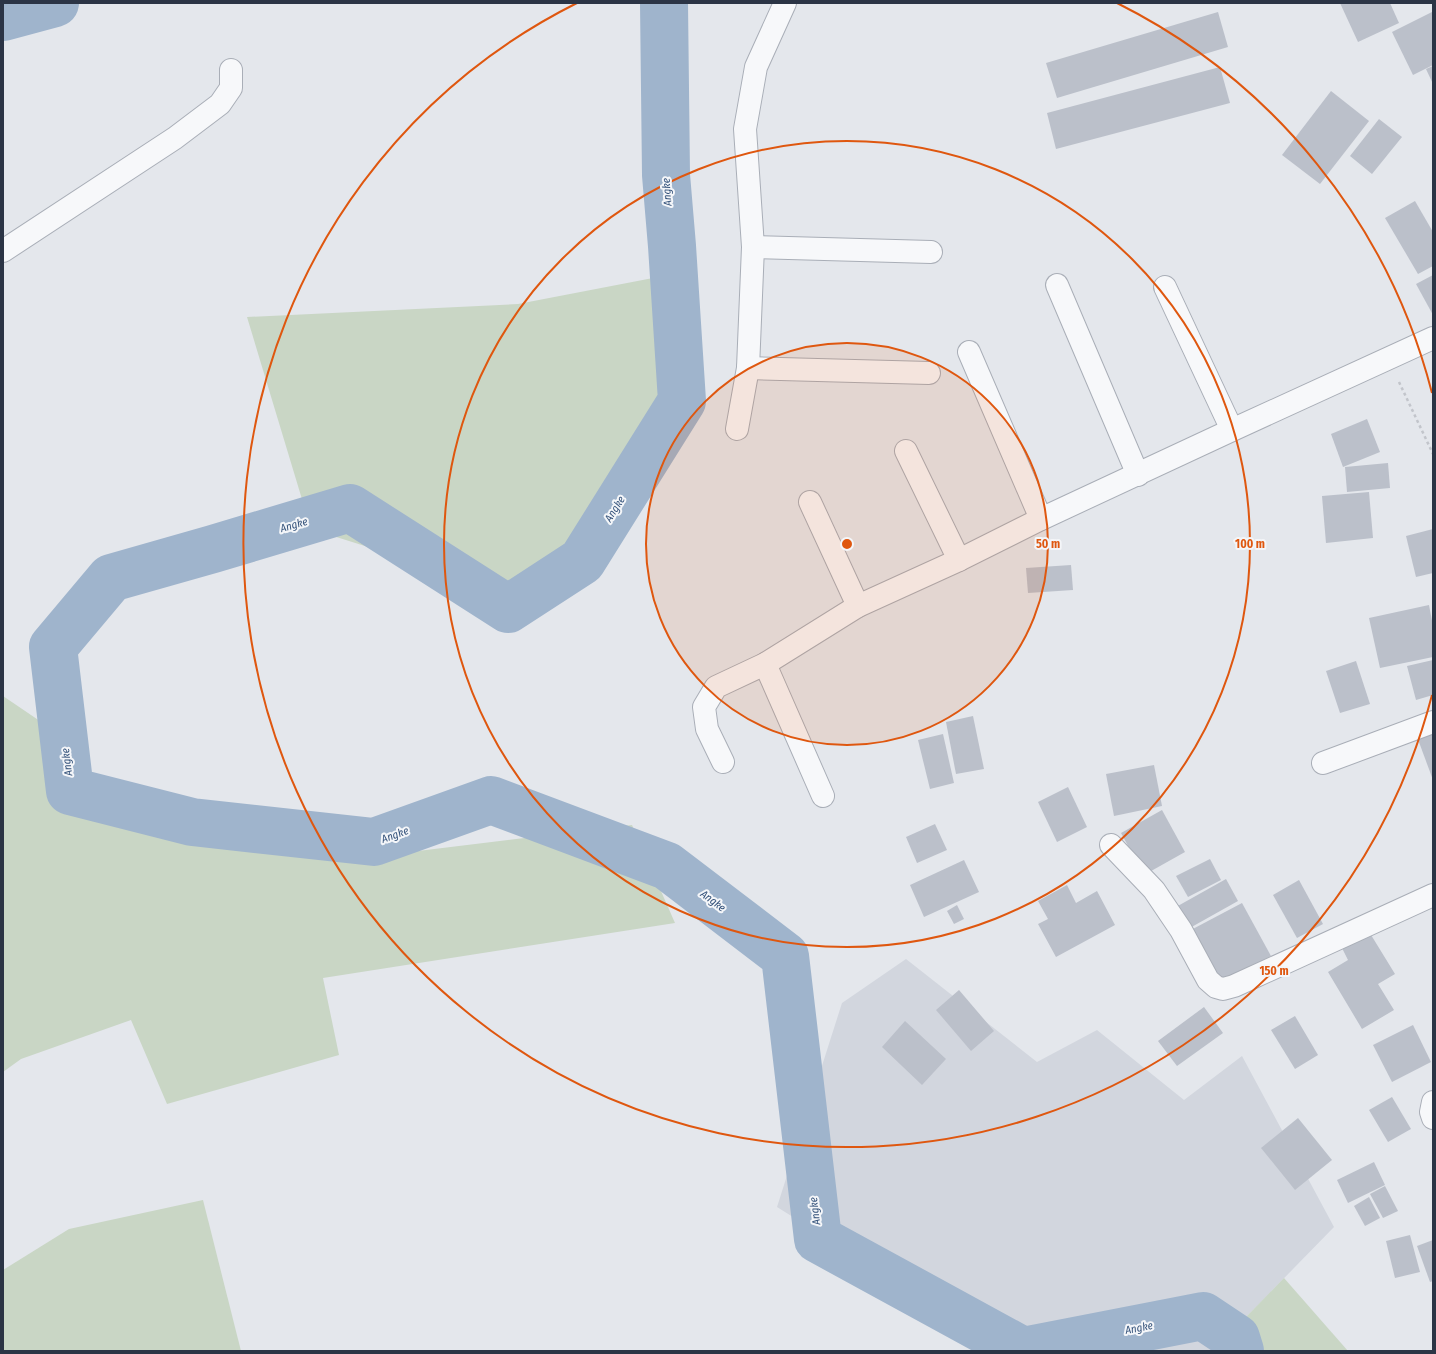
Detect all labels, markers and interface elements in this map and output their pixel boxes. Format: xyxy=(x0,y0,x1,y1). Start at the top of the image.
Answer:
water label: Angke xyxy=(660,178,675,207)
water label: Angke xyxy=(602,494,628,525)
water label: Angke xyxy=(278,515,309,535)
centre of rings xyxy=(840,537,854,551)
text: 50 m xyxy=(1036,537,1060,551)
text: 100 m xyxy=(1235,537,1265,551)
water label: Angke xyxy=(59,747,75,778)
water label: Angke xyxy=(379,824,410,846)
water label: Angke xyxy=(697,887,728,915)
text: 150 m xyxy=(1259,964,1289,978)
water label: Angke xyxy=(807,1196,823,1227)
water label: Angke xyxy=(1123,1319,1154,1337)

